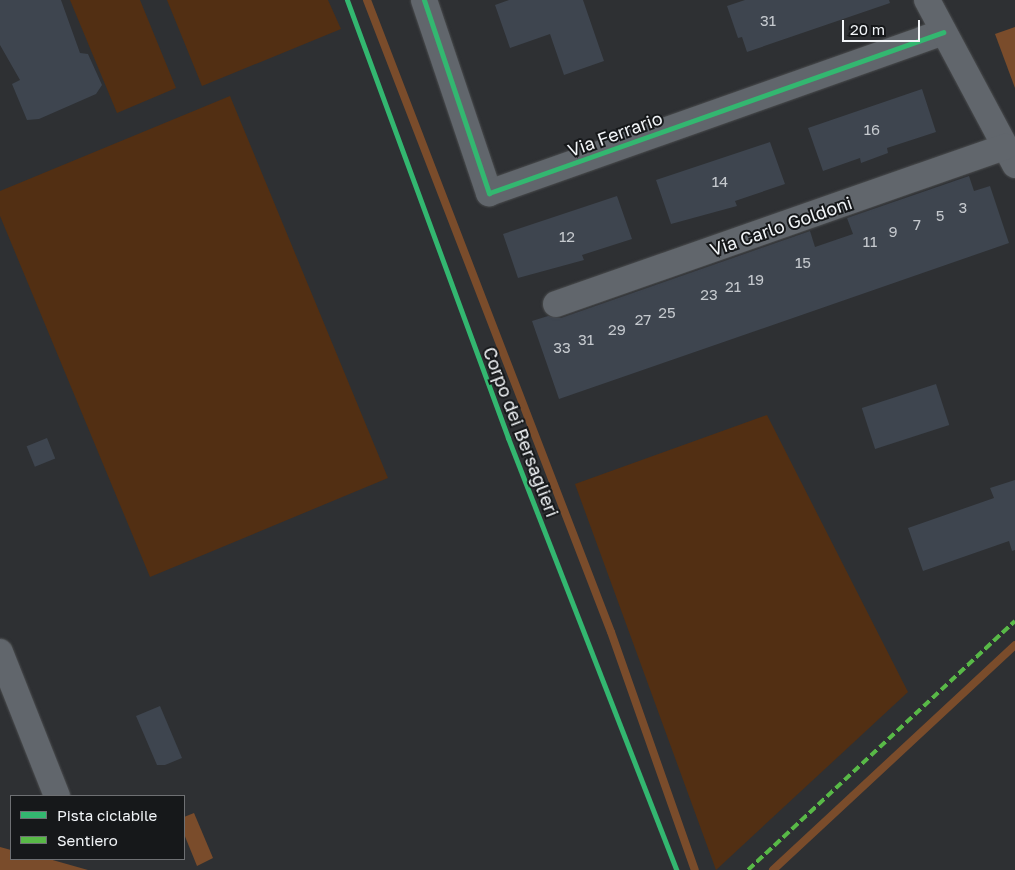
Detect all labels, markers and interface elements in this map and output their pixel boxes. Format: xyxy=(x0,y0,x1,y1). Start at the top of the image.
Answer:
scale bar xyxy=(845,10,922,42)
house number: 31 xyxy=(760,12,776,30)
text: 20 m xyxy=(850,20,885,38)
street label: Via Ferrario xyxy=(565,107,665,161)
house number: 16 xyxy=(864,121,880,139)
house number: 14 xyxy=(712,173,728,191)
street label: Via Carlo Goldoni xyxy=(707,192,855,260)
house number: 3 xyxy=(959,199,967,217)
house number: 5 xyxy=(936,207,944,225)
house number: 7 xyxy=(913,216,921,234)
house number: 9 xyxy=(888,223,898,241)
house number: 12 xyxy=(559,228,575,246)
house number: 11 xyxy=(863,233,877,251)
house number: 15 xyxy=(795,254,811,272)
house number: 19 xyxy=(748,271,764,289)
house number: 21 xyxy=(725,278,741,296)
house number: 23 xyxy=(700,286,718,304)
house number: 25 xyxy=(658,304,676,322)
house number: 27 xyxy=(635,311,651,329)
house number: 29 xyxy=(608,321,626,339)
house number: 31 xyxy=(578,331,594,349)
house number: 33 xyxy=(553,339,571,357)
street label: Corpo dei Bersaglieri xyxy=(479,344,563,520)
legend xyxy=(10,795,185,860)
text: Pista ciclabile xyxy=(57,806,157,824)
text: Sentiero xyxy=(57,831,118,849)

